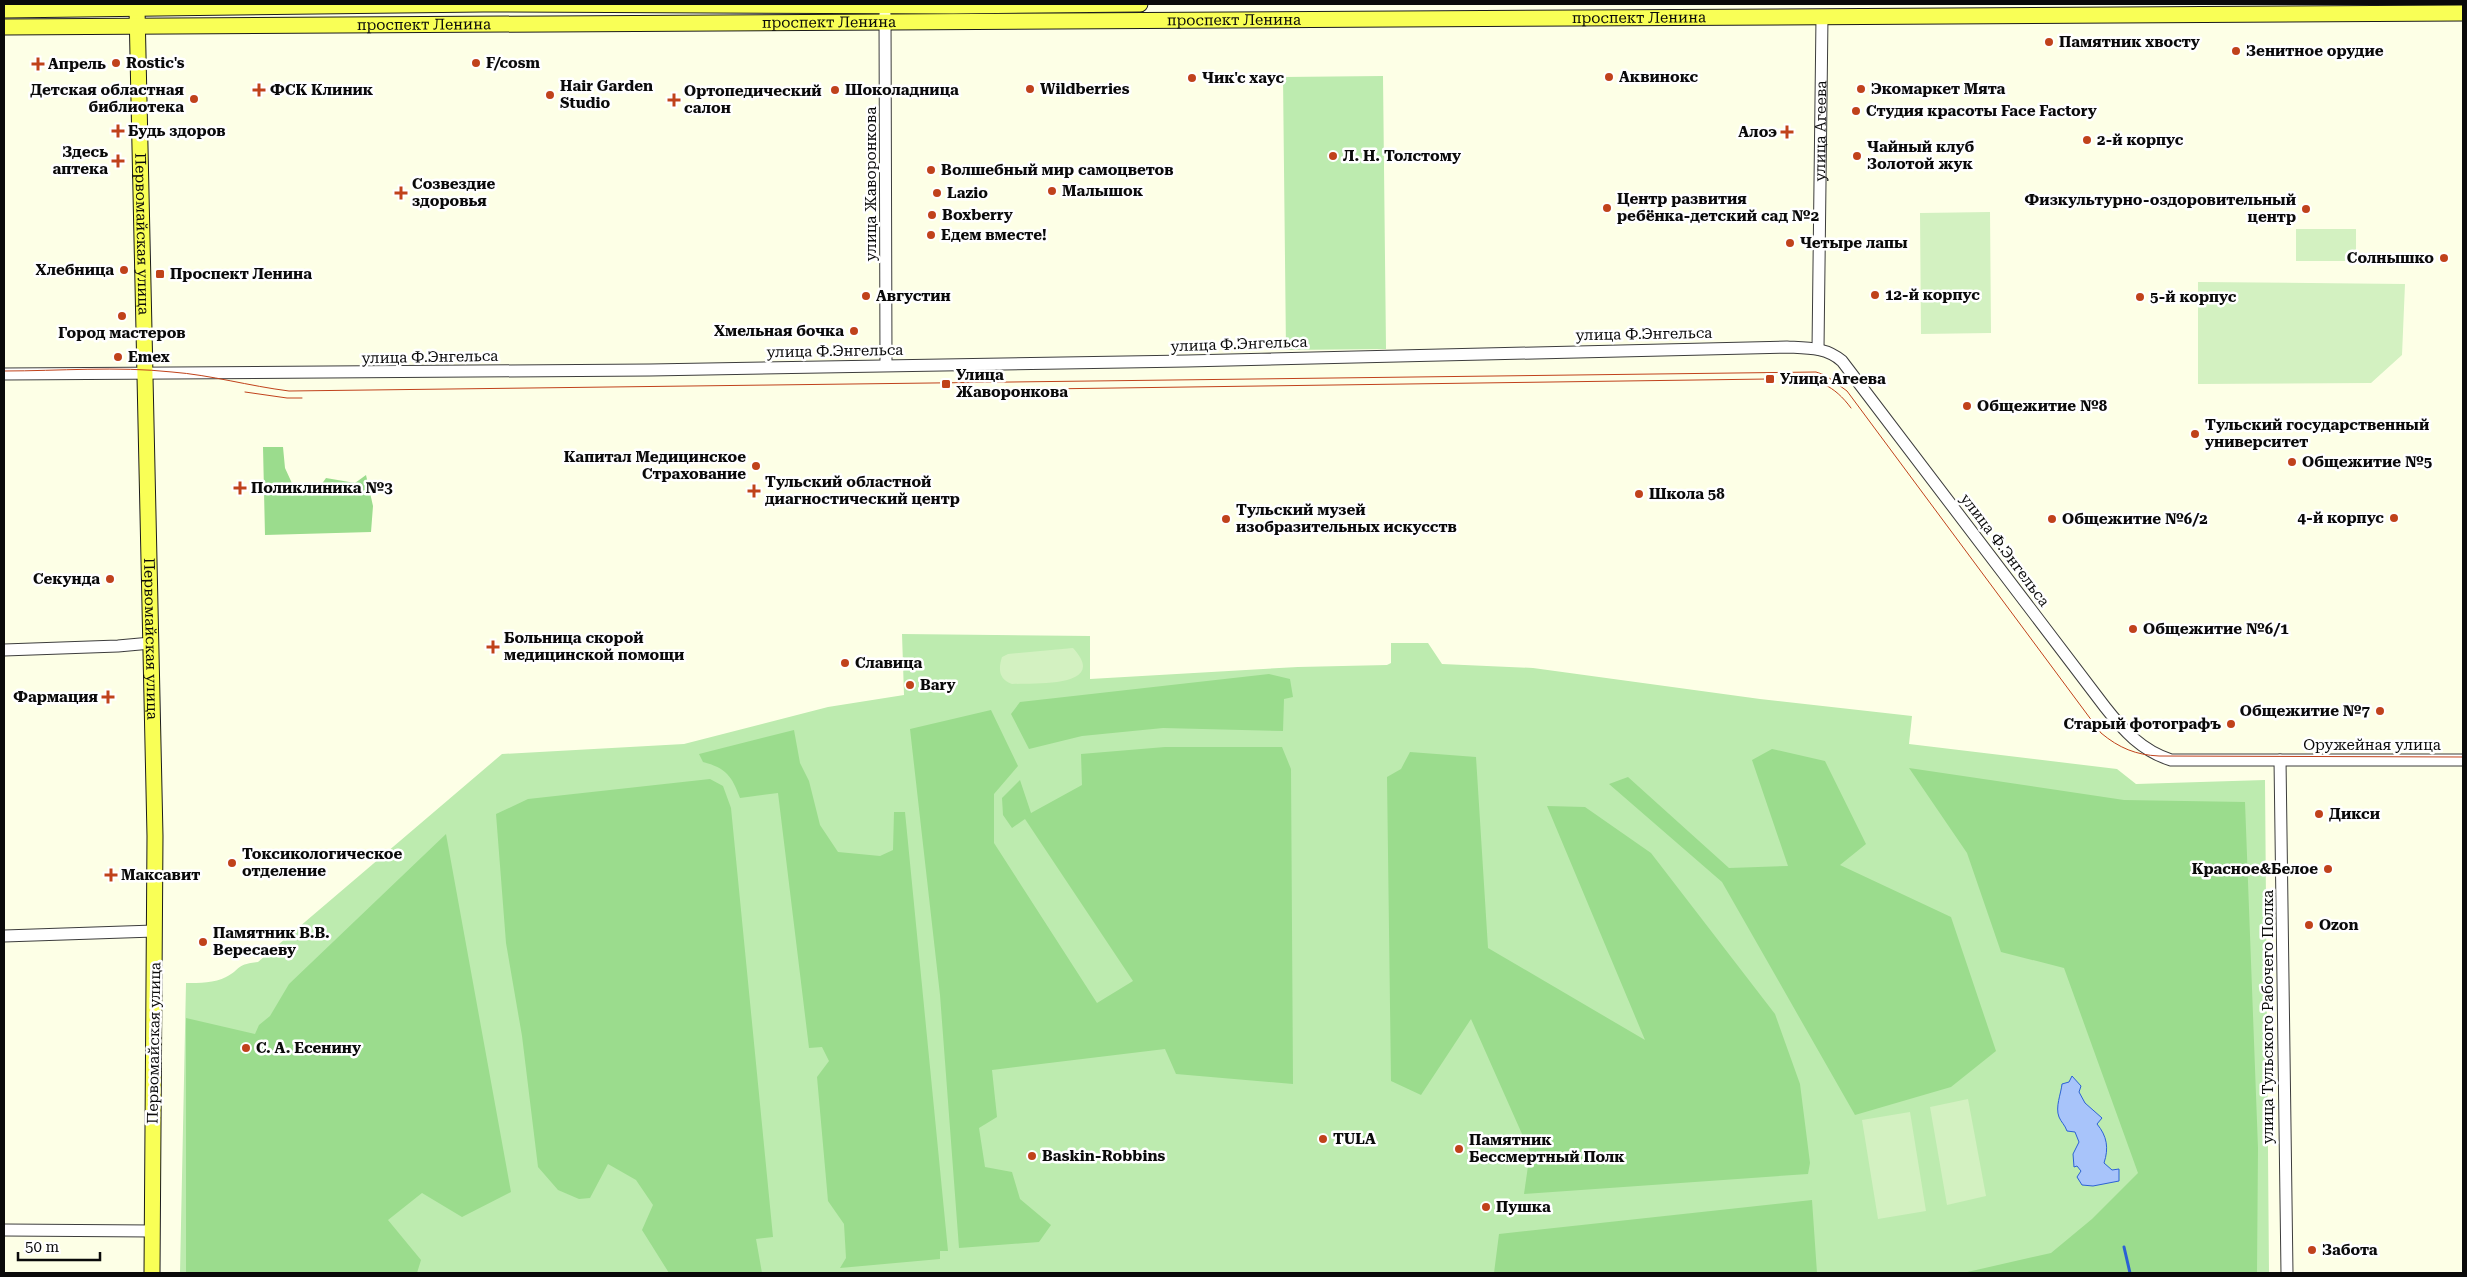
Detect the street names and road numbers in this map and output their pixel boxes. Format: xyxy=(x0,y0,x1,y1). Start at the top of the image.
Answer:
street label: проспект Ленина xyxy=(1572,8,1706,27)
street label: проспект Ленина xyxy=(1167,11,1301,29)
street label: проспект Ленина xyxy=(762,13,896,32)
street label: проспект Ленина xyxy=(357,15,491,34)
street label: улица Агеева xyxy=(1811,81,1830,182)
street label: улица Жаворонкова xyxy=(862,107,880,261)
street label: Первомайская улица xyxy=(131,153,153,315)
street label: улица Ф.Энгельса xyxy=(1575,324,1713,344)
street label: улица Ф.Энгельса xyxy=(1170,333,1308,355)
street label: улица Ф.Энгельса xyxy=(766,341,904,361)
street label: улица Ф.Энгельса xyxy=(361,347,499,367)
street label: улица Ф.Энгельса xyxy=(1957,490,2053,610)
street label: Первомайская улица xyxy=(140,558,161,720)
street label: Оружейная улица xyxy=(2303,736,2441,754)
street label: улица Тульского Рабочего Полка xyxy=(2259,890,2277,1144)
street label: Первомайская улица xyxy=(144,962,164,1124)

